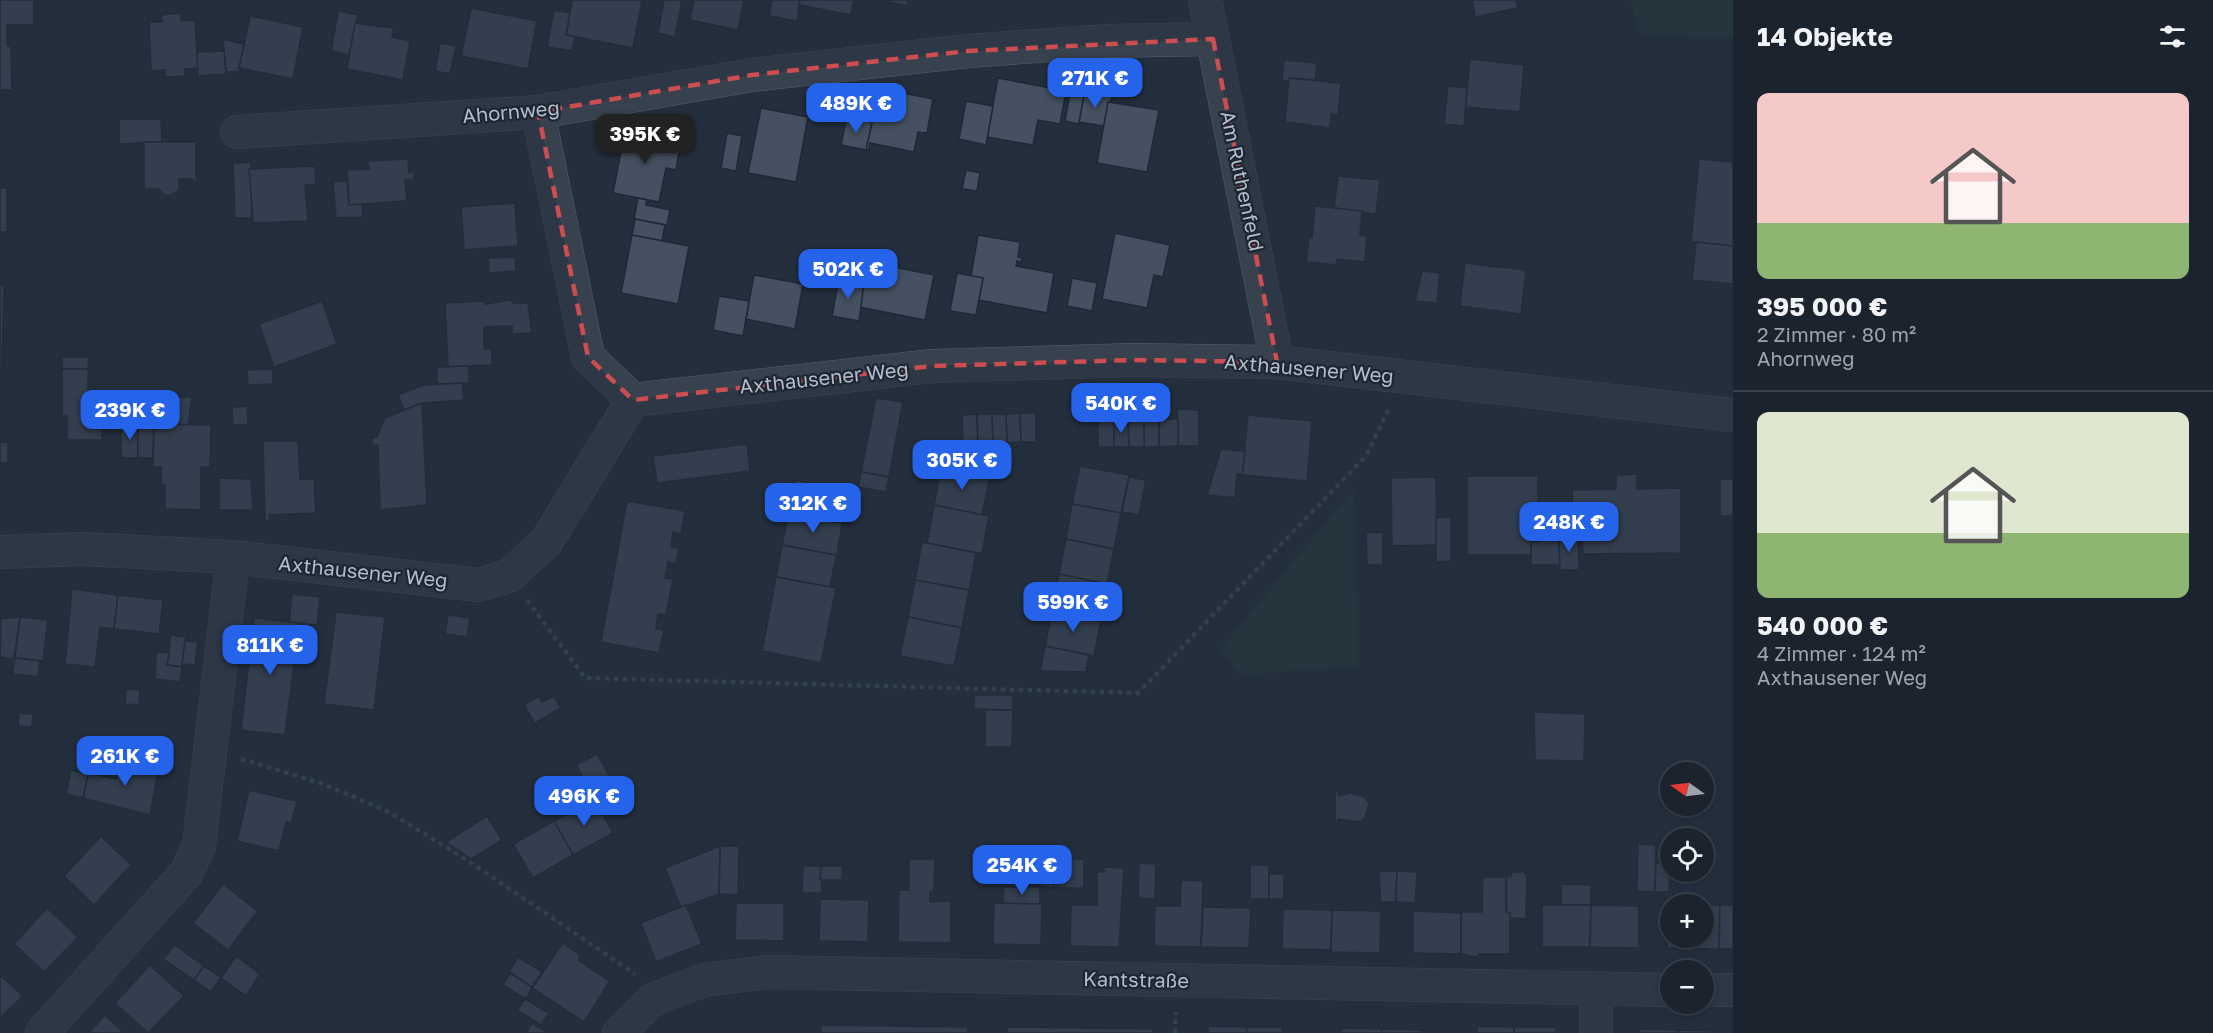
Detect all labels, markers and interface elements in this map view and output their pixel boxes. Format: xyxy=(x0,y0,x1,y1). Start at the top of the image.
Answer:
icon: filters xyxy=(2156,20,2189,53)
text: 14 Objekte xyxy=(1757,21,1893,52)
pin: 271K € xyxy=(1046,58,1144,109)
text: 271K € xyxy=(1062,65,1129,89)
pin: 489K € xyxy=(807,83,905,134)
text: 489K € xyxy=(820,90,892,114)
street label: Ahornweg xyxy=(461,95,561,127)
street label: Am Ruthenfeld xyxy=(1216,108,1270,253)
pin: 395K € xyxy=(596,114,694,165)
text: 395K € xyxy=(610,121,680,145)
icon: home xyxy=(1919,132,2027,240)
pin: 502K € xyxy=(799,249,897,300)
text: 502K € xyxy=(813,256,884,280)
text: 395 000 € xyxy=(1757,291,1887,322)
text: 2 Zimmer · 80 m² xyxy=(1757,322,1916,346)
text: Ahornweg xyxy=(1757,346,1855,370)
street label: Axthausener Weg xyxy=(1223,349,1395,387)
street label: Axthausener Weg xyxy=(738,356,910,398)
pin: 540K € xyxy=(1072,383,1170,434)
pin: 239K € xyxy=(81,390,179,441)
text: 540K € xyxy=(1085,390,1157,414)
text: 239K € xyxy=(95,397,165,421)
pin: 305K € xyxy=(913,440,1011,491)
text: 305K € xyxy=(927,447,998,471)
icon: home xyxy=(1919,451,2027,559)
pin: 312K € xyxy=(764,483,862,534)
text: 312K € xyxy=(779,490,847,514)
pin: 248K € xyxy=(1520,502,1618,553)
text: 248K € xyxy=(1533,509,1605,533)
street label: Axthausener Weg xyxy=(277,550,449,592)
pin: 599K € xyxy=(1024,582,1122,633)
text: 599K € xyxy=(1037,589,1109,613)
text: 540 000 € xyxy=(1757,610,1888,641)
pin: 811K € xyxy=(221,625,319,676)
text: 811K € xyxy=(237,632,304,656)
text: 4 Zimmer · 124 m² xyxy=(1757,641,1926,665)
text: Axthausener Weg xyxy=(1757,665,1927,689)
pin: 261K € xyxy=(76,736,174,787)
text: 261K € xyxy=(91,743,159,767)
north arrow xyxy=(1660,762,1714,816)
map controls xyxy=(1660,762,1714,1014)
pin: 496K € xyxy=(535,776,633,827)
text: 496K € xyxy=(548,783,620,807)
button: locate xyxy=(1660,828,1714,882)
pin: 254K € xyxy=(973,845,1071,896)
text: 254K € xyxy=(987,852,1057,876)
button: + xyxy=(1660,894,1714,948)
button: − xyxy=(1660,960,1714,1014)
street label: Kantstraße xyxy=(1083,966,1189,992)

